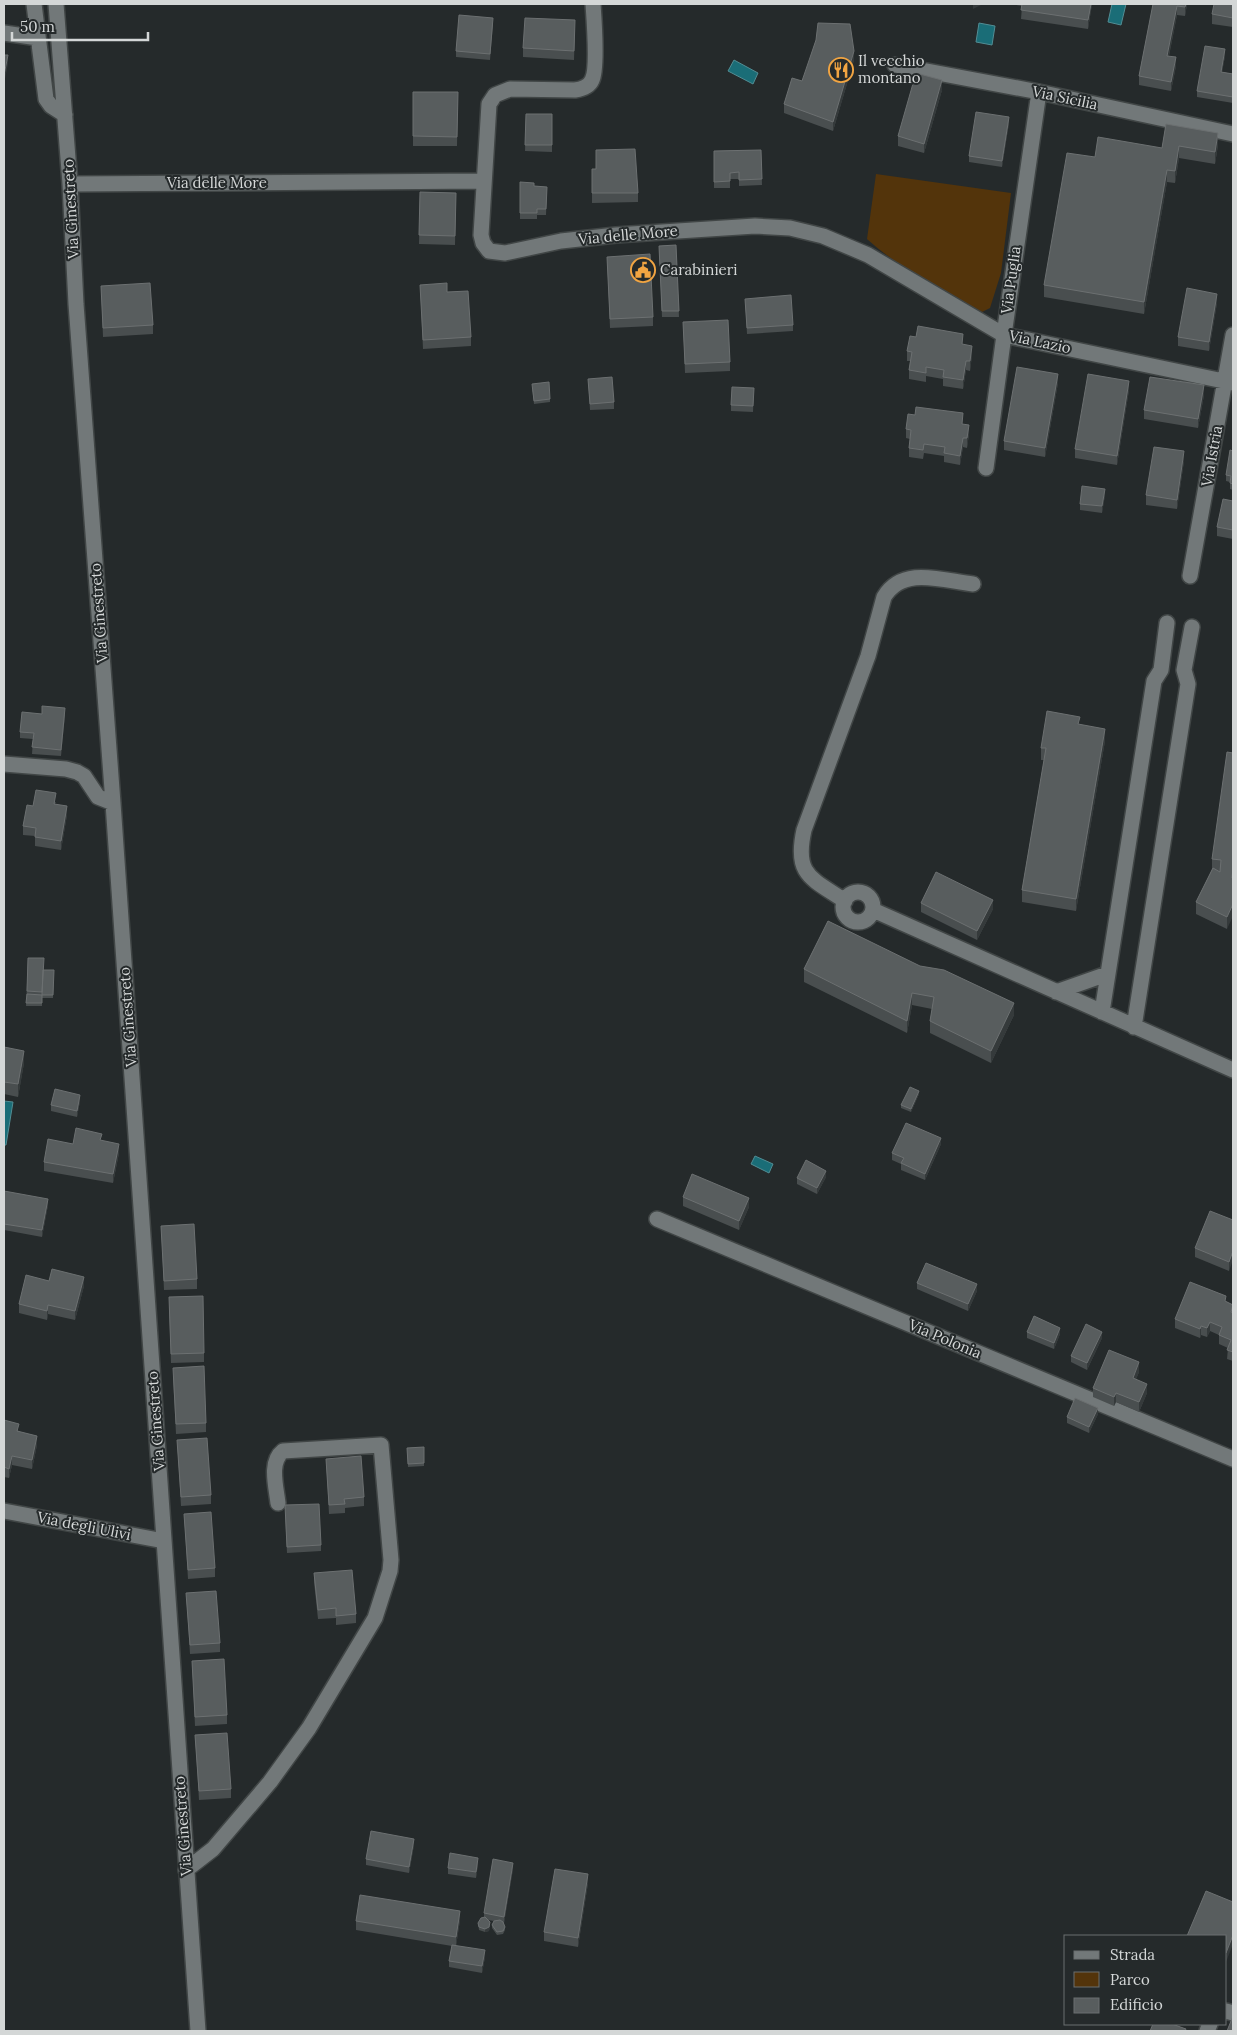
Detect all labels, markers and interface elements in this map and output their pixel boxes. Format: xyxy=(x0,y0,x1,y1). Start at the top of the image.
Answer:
scale bar xyxy=(12,10,149,42)
text: 50 m xyxy=(20,17,55,36)
place label: Il vecchio montano xyxy=(858,51,925,87)
restaurant icon: Il vecchio montano xyxy=(828,57,854,83)
street label: Via Sicilia xyxy=(1030,81,1100,114)
street label: Via Ginestreto xyxy=(58,158,83,261)
street label: Via delle More xyxy=(166,173,267,192)
street label: Via delle More xyxy=(576,221,678,248)
street label: Via Puglia xyxy=(996,245,1025,316)
public building icon: Carabinieri xyxy=(630,257,656,283)
place label: Carabinieri xyxy=(660,260,737,279)
street label: Via Lazio xyxy=(1006,325,1073,357)
street label: Via Istria xyxy=(1197,424,1226,489)
street label: Via Ginestreto xyxy=(86,562,112,665)
street label: Via Ginestreto xyxy=(115,966,141,1069)
street label: Via Polonia xyxy=(905,1314,985,1362)
street label: Via Ginestreto xyxy=(143,1370,169,1473)
street label: Via degli Ulivi xyxy=(35,1507,132,1544)
street label: Via Ginestreto xyxy=(170,1775,196,1878)
legend xyxy=(1064,1935,1227,2025)
text: Strada xyxy=(1110,1945,1155,1964)
text: Parco xyxy=(1110,1970,1150,1989)
text: Edificio xyxy=(1110,1995,1163,2014)

